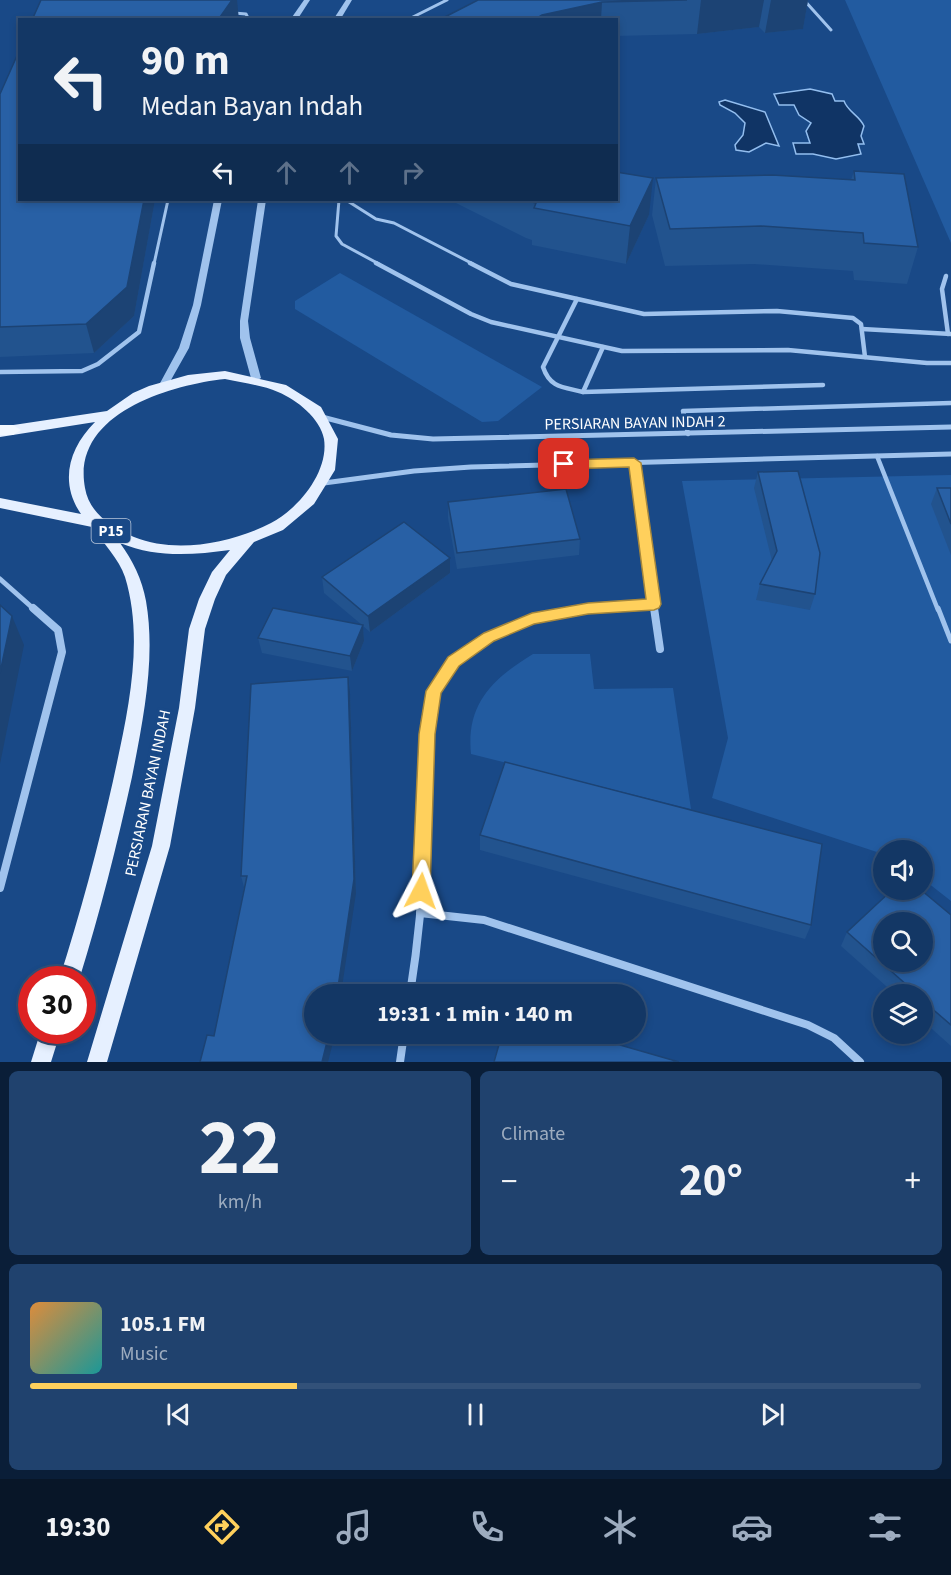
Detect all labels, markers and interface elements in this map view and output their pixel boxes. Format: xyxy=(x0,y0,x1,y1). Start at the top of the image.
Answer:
text: 90 m xyxy=(141,31,230,91)
icon: left xyxy=(42,42,120,120)
text: Medan Bayan Indah xyxy=(141,87,363,126)
icon: left xyxy=(207,156,240,189)
icon: ahead xyxy=(270,156,303,189)
icon: ahead xyxy=(333,156,366,189)
icon: right xyxy=(396,156,429,189)
street label: PERSIARAN BAYAN INDAH 2 xyxy=(544,410,726,436)
pin xyxy=(538,438,589,489)
icon: arrive xyxy=(547,447,580,480)
road number: P15 xyxy=(92,519,130,543)
street label: PERSIARAN BAYAN INDAH xyxy=(120,708,176,879)
map controls xyxy=(873,840,933,1044)
button: sound xyxy=(873,840,933,900)
position arrow xyxy=(389,859,453,923)
button: search xyxy=(873,912,933,972)
speed limit sign: 30 xyxy=(18,966,96,1044)
button: layers xyxy=(873,984,933,1044)
text: 19:31 · 1 min · 140 m xyxy=(377,998,573,1030)
text: 22 xyxy=(199,1093,281,1204)
text: Climate xyxy=(501,1120,565,1148)
text: 20° xyxy=(679,1149,743,1213)
text: − xyxy=(501,1158,517,1205)
text: + xyxy=(905,1158,921,1205)
text: km/h xyxy=(218,1188,262,1216)
text: 105.1 FM xyxy=(120,1308,206,1340)
text: Music xyxy=(120,1340,168,1368)
icon: previous xyxy=(162,1398,195,1431)
icon: pause xyxy=(459,1398,492,1431)
icon: next xyxy=(756,1398,789,1431)
icon: directions xyxy=(201,1506,243,1548)
icon: music xyxy=(333,1506,375,1548)
icon: phone xyxy=(466,1506,508,1548)
icon: climate xyxy=(599,1506,641,1548)
icon: car xyxy=(731,1506,773,1548)
icon: filters xyxy=(864,1506,906,1548)
text: 19:30 xyxy=(45,1508,110,1547)

